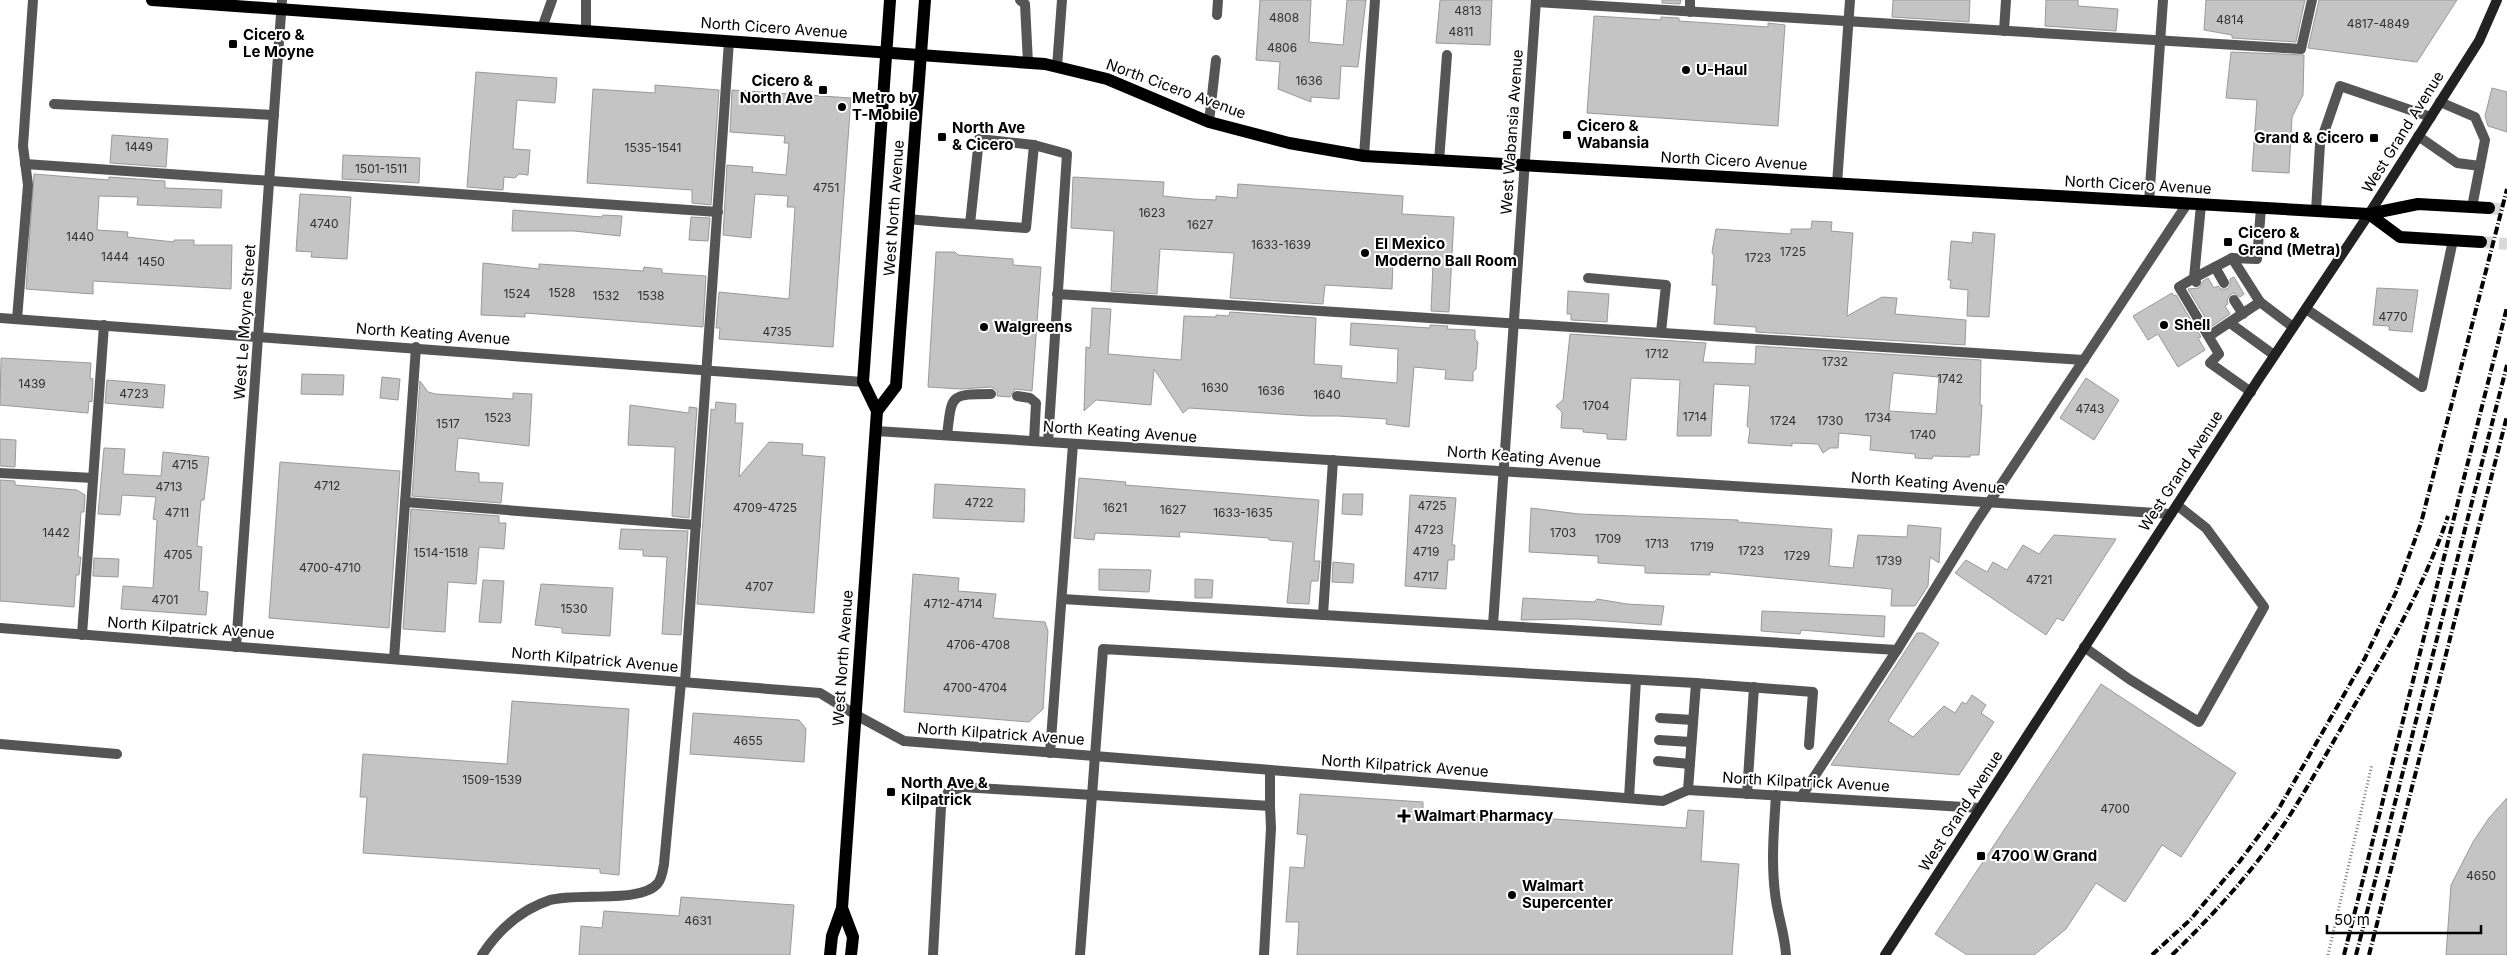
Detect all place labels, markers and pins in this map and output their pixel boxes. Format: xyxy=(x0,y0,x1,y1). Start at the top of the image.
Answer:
place label: Cicero & Le Moyne xyxy=(243,25,314,61)
marker: Cicero & Le Moyne xyxy=(227,38,239,50)
place label: U-Haul xyxy=(1696,60,1747,79)
marker: U-Haul xyxy=(1680,64,1692,76)
place label: Cicero & North Ave xyxy=(740,71,813,107)
marker: Cicero & North Ave xyxy=(817,84,829,96)
place label: Metro by T-Mobile xyxy=(852,88,918,124)
marker: Metro by T-Mobile xyxy=(836,101,848,113)
place label: Cicero & Wabansia xyxy=(1577,116,1649,152)
place label: North Ave & Cicero xyxy=(952,118,1025,154)
place label: Grand & Cicero xyxy=(2254,128,2364,147)
marker: Cicero & Wabansia xyxy=(1561,129,1573,141)
marker: North Ave & Cicero xyxy=(936,131,948,143)
marker: Grand & Cicero xyxy=(2368,132,2380,144)
place label: Cicero & Grand (Metra) xyxy=(2238,223,2341,259)
place label: El Mexico Moderno Ball Room xyxy=(1375,234,1517,270)
marker: Cicero & Grand (Metra) xyxy=(2222,236,2234,248)
marker: El Mexico Moderno Ball Room xyxy=(1359,247,1371,259)
place label: Shell xyxy=(2174,315,2210,334)
place label: Walgreens xyxy=(994,317,1072,336)
marker: Shell xyxy=(2158,319,2170,331)
marker: Walgreens xyxy=(978,321,990,333)
place label: North Ave & Kilpatrick xyxy=(901,773,988,809)
marker: North Ave & Kilpatrick xyxy=(885,786,897,798)
place label: Walmart Pharmacy xyxy=(1414,806,1553,825)
marker: Walmart Pharmacy xyxy=(1398,810,1410,822)
place label: 4700 W Grand xyxy=(1991,846,2097,865)
marker: 4700 W Grand xyxy=(1975,850,1987,862)
place label: Walmart Supercenter xyxy=(1522,876,1613,912)
marker: Walmart Supercenter xyxy=(1506,889,1518,901)

